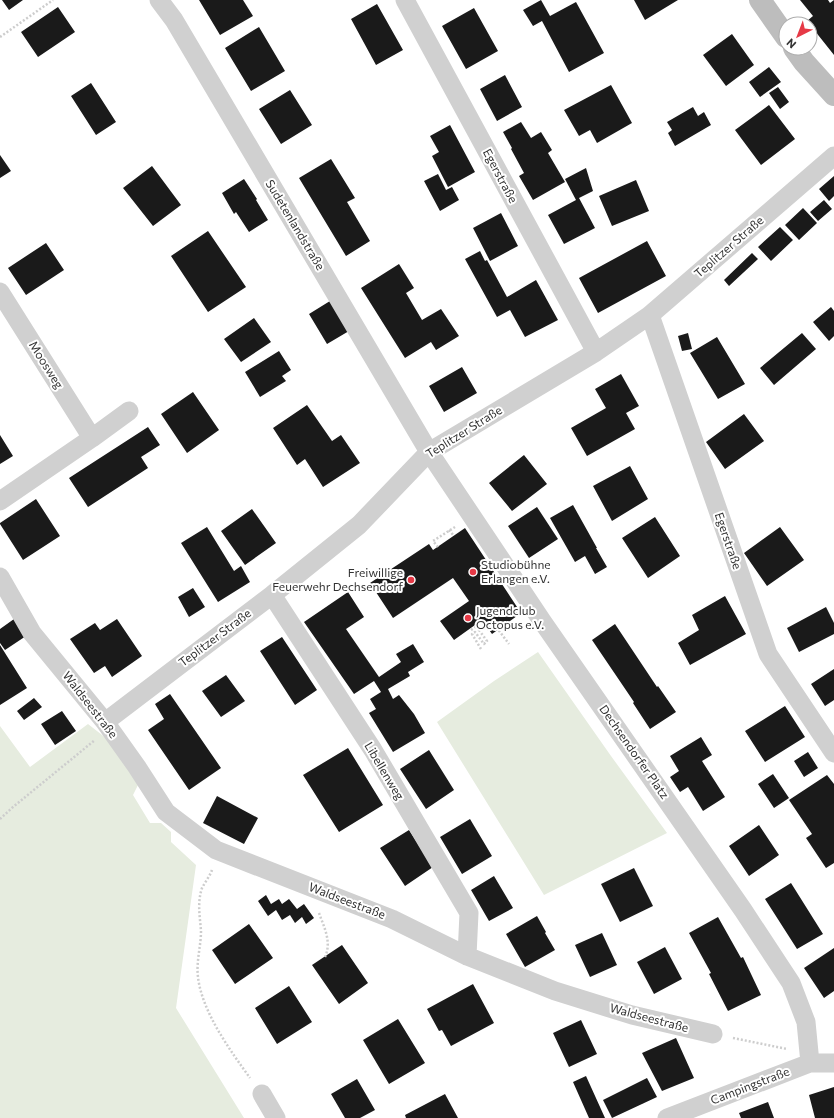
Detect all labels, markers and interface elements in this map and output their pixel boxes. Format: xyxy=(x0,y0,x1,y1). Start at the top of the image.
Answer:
north arrow xyxy=(778,16,818,56)
text: N xyxy=(784,36,798,51)
street label: Egerstraße xyxy=(481,146,521,205)
street label: Sudetenlandstraße xyxy=(263,177,328,272)
street label: Teplitzer Straße xyxy=(691,212,766,280)
street label: Moosweg xyxy=(27,338,67,391)
street label: Teplitzer Straße xyxy=(423,402,504,460)
street label: Egerstraße xyxy=(713,510,745,571)
place label: Studiobühne Erlangen e.V. xyxy=(481,557,551,585)
place label: Freiwillige Feuerwehr Dechsendorf xyxy=(272,565,403,593)
marker: Studiobühne Erlangen e.V. xyxy=(468,567,478,577)
marker: Freiwillige Feuerwehr Dechsendorf xyxy=(406,575,416,585)
place label: Jugendclub Octopus e.V. xyxy=(476,603,544,631)
street label: Teplitzer Straße xyxy=(175,605,253,669)
marker: Jugendclub Octopus e.V. xyxy=(463,613,473,623)
street label: Waldseestraße xyxy=(60,668,121,741)
street label: Dechsendorfer Platz xyxy=(597,702,672,801)
street label: Libellenweg xyxy=(362,739,408,802)
street label: Waldseestraße xyxy=(307,879,388,921)
street label: Waldseestraße xyxy=(608,1000,690,1034)
street label: Campingstraße xyxy=(708,1064,791,1107)

